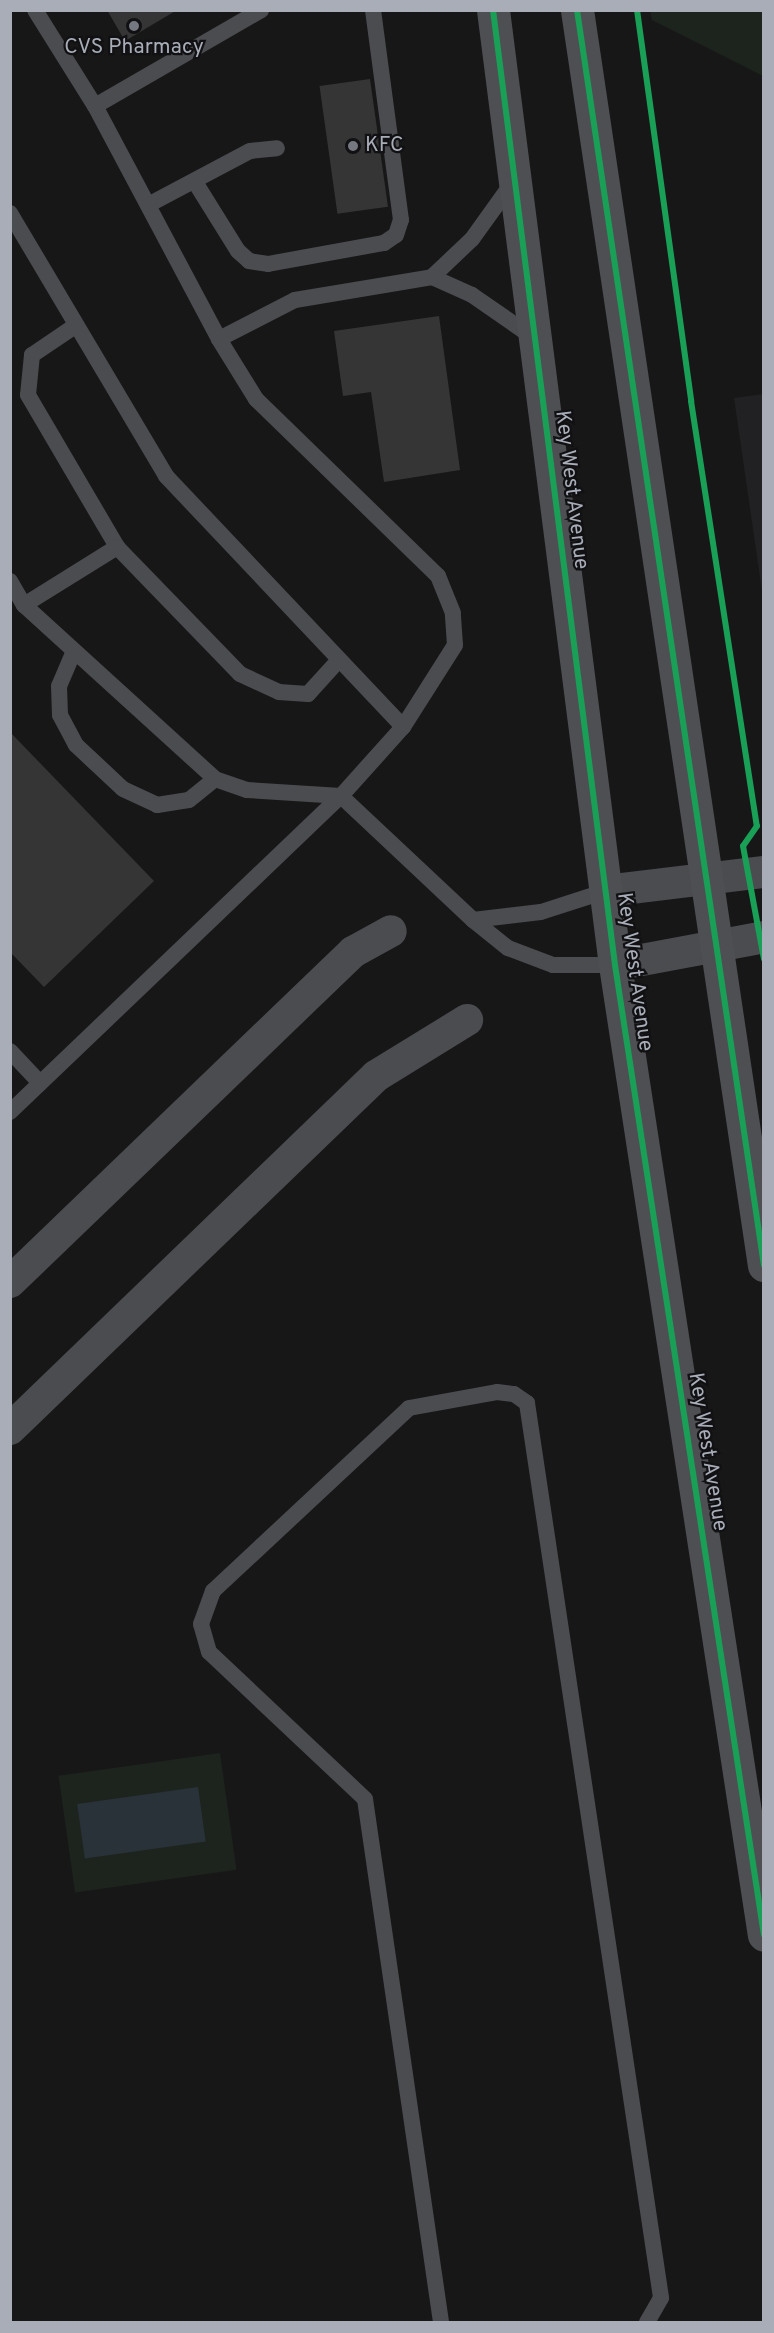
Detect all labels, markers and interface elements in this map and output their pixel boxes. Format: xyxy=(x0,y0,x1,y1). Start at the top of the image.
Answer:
marker: CVS Pharmacy xyxy=(127,19,141,33)
place label: CVS Pharmacy xyxy=(64,35,204,61)
place label: KFC xyxy=(365,133,404,159)
marker: KFC xyxy=(346,139,360,153)
street label: Key West Avenue xyxy=(549,408,593,572)
street label: Key West Avenue xyxy=(610,890,658,1054)
street label: Key West Avenue xyxy=(682,1370,732,1534)

